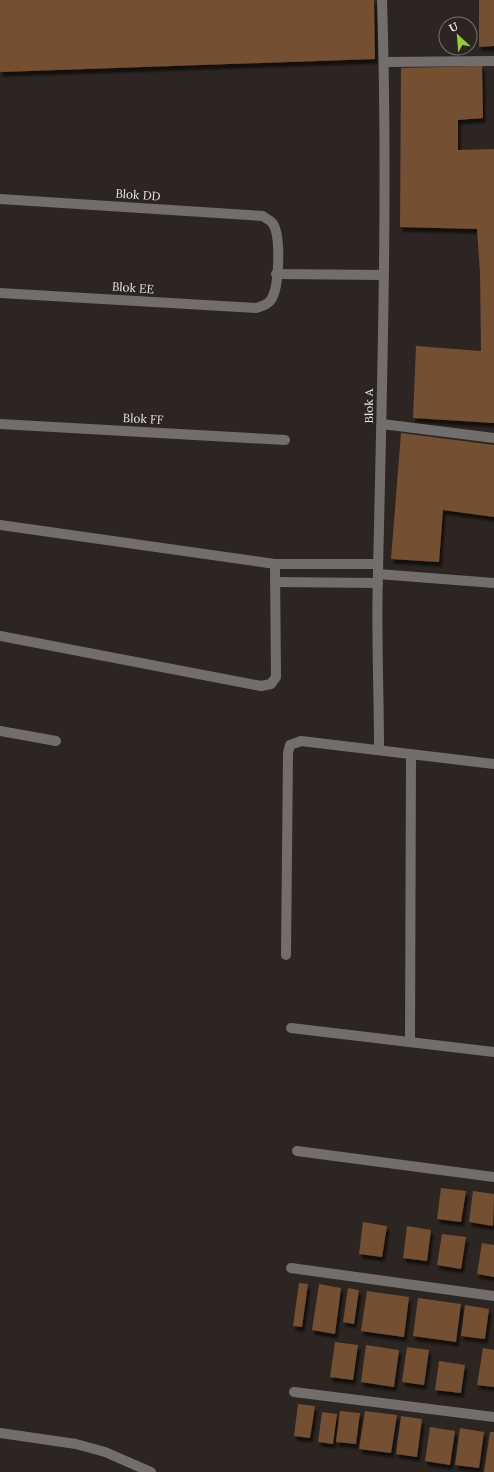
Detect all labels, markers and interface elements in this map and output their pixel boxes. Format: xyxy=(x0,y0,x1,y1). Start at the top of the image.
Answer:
north arrow xyxy=(438,16,478,56)
text: U xyxy=(447,19,461,35)
street label: Blok DD xyxy=(115,185,161,204)
street label: Blok EE xyxy=(111,279,155,296)
street label: Blok A xyxy=(361,388,376,423)
street label: Blok FF xyxy=(122,410,164,427)

